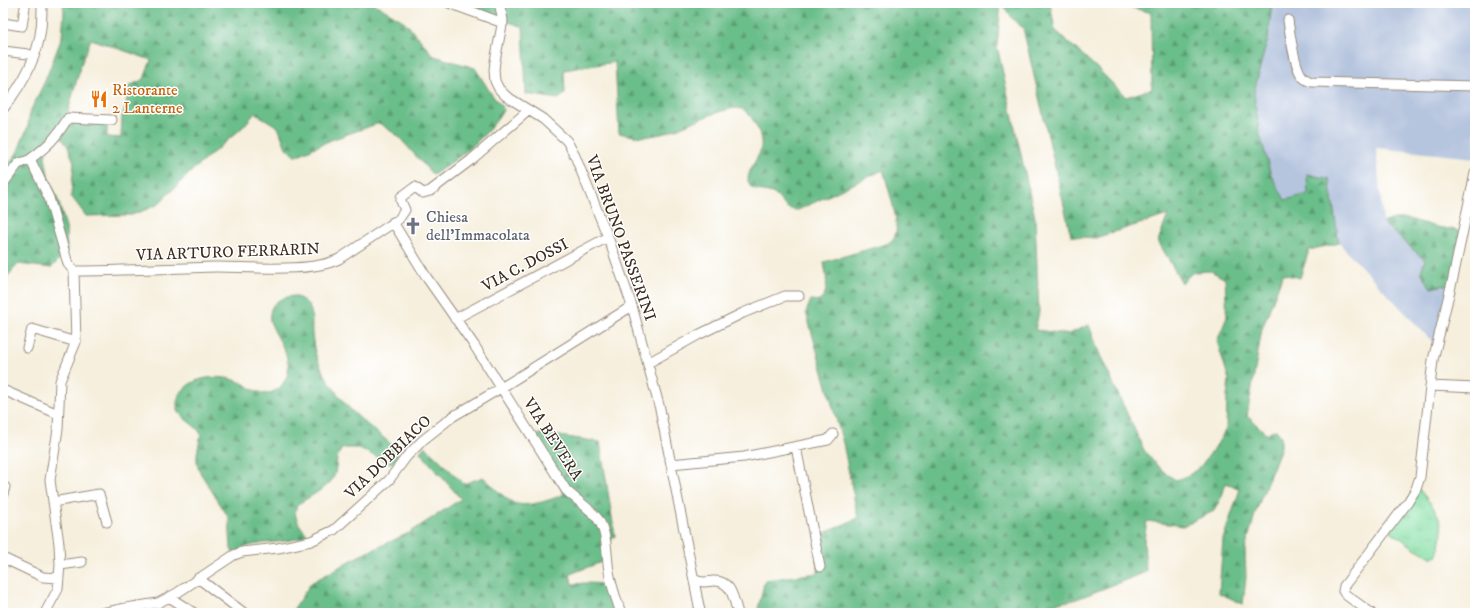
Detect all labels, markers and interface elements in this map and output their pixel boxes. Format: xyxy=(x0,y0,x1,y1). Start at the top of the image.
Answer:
place label: Ristorante 2 Lanterne xyxy=(112,80,183,118)
restaurant icon: Ristorante 2 Lanterne xyxy=(89,89,109,109)
street label: VIA BRUNO PASSERINI xyxy=(581,151,660,324)
place label: Chiesa dell'Immacolata xyxy=(426,207,530,245)
church icon: Chiesa dell'Immacolata xyxy=(403,216,423,236)
street label: VIA C. DOSSI xyxy=(478,234,572,297)
street label: VIA ARTURO FERRARIN xyxy=(135,239,320,265)
street label: VIA BEVERA xyxy=(518,393,587,485)
street label: VIA DOBBIACO xyxy=(340,411,435,504)

